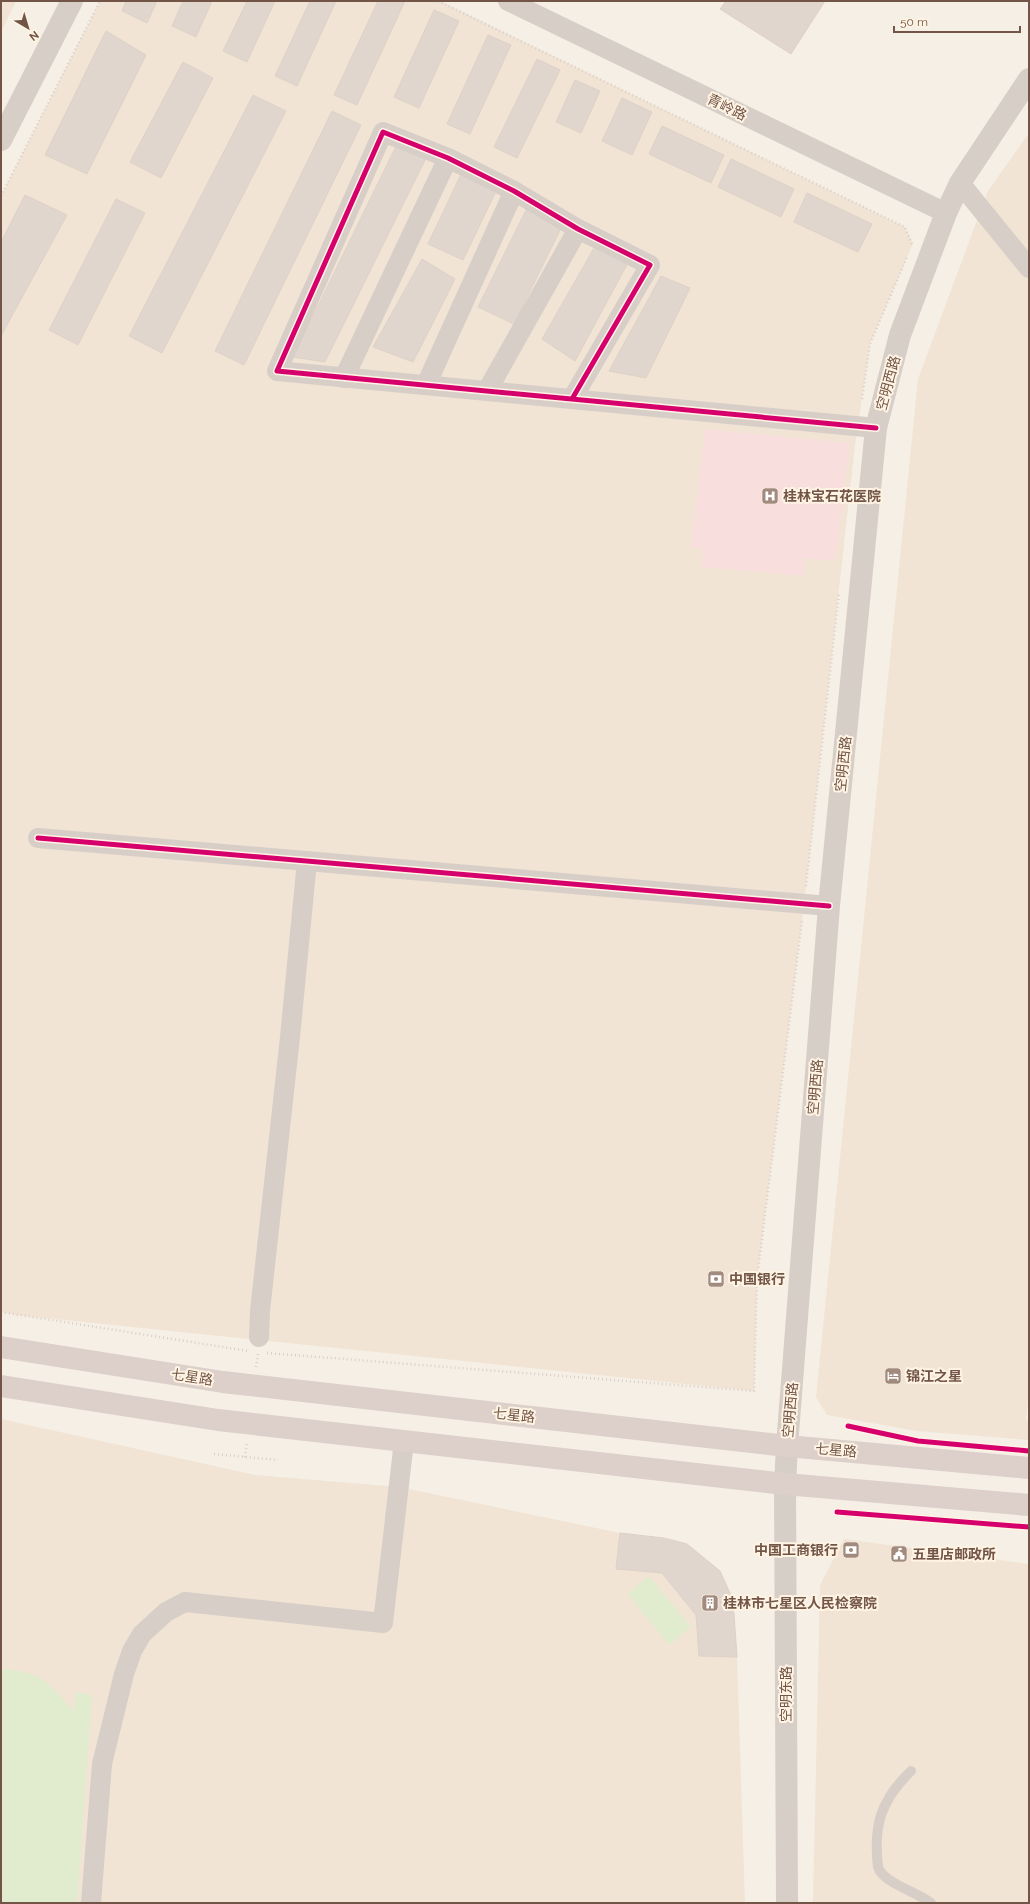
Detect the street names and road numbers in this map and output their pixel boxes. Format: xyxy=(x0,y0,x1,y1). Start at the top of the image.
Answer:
street label: 青岭路 xyxy=(705,91,749,123)
street label: 空明西路 xyxy=(873,354,903,412)
street label: 空明西路 xyxy=(832,735,854,793)
street label: 空明西路 xyxy=(805,1058,825,1116)
street label: 七星路 xyxy=(170,1366,214,1388)
street label: 空明西路 xyxy=(780,1381,800,1439)
street label: 七星路 xyxy=(492,1405,536,1425)
street label: 七星路 xyxy=(814,1440,858,1460)
street label: 空明东路 xyxy=(778,1666,794,1722)

